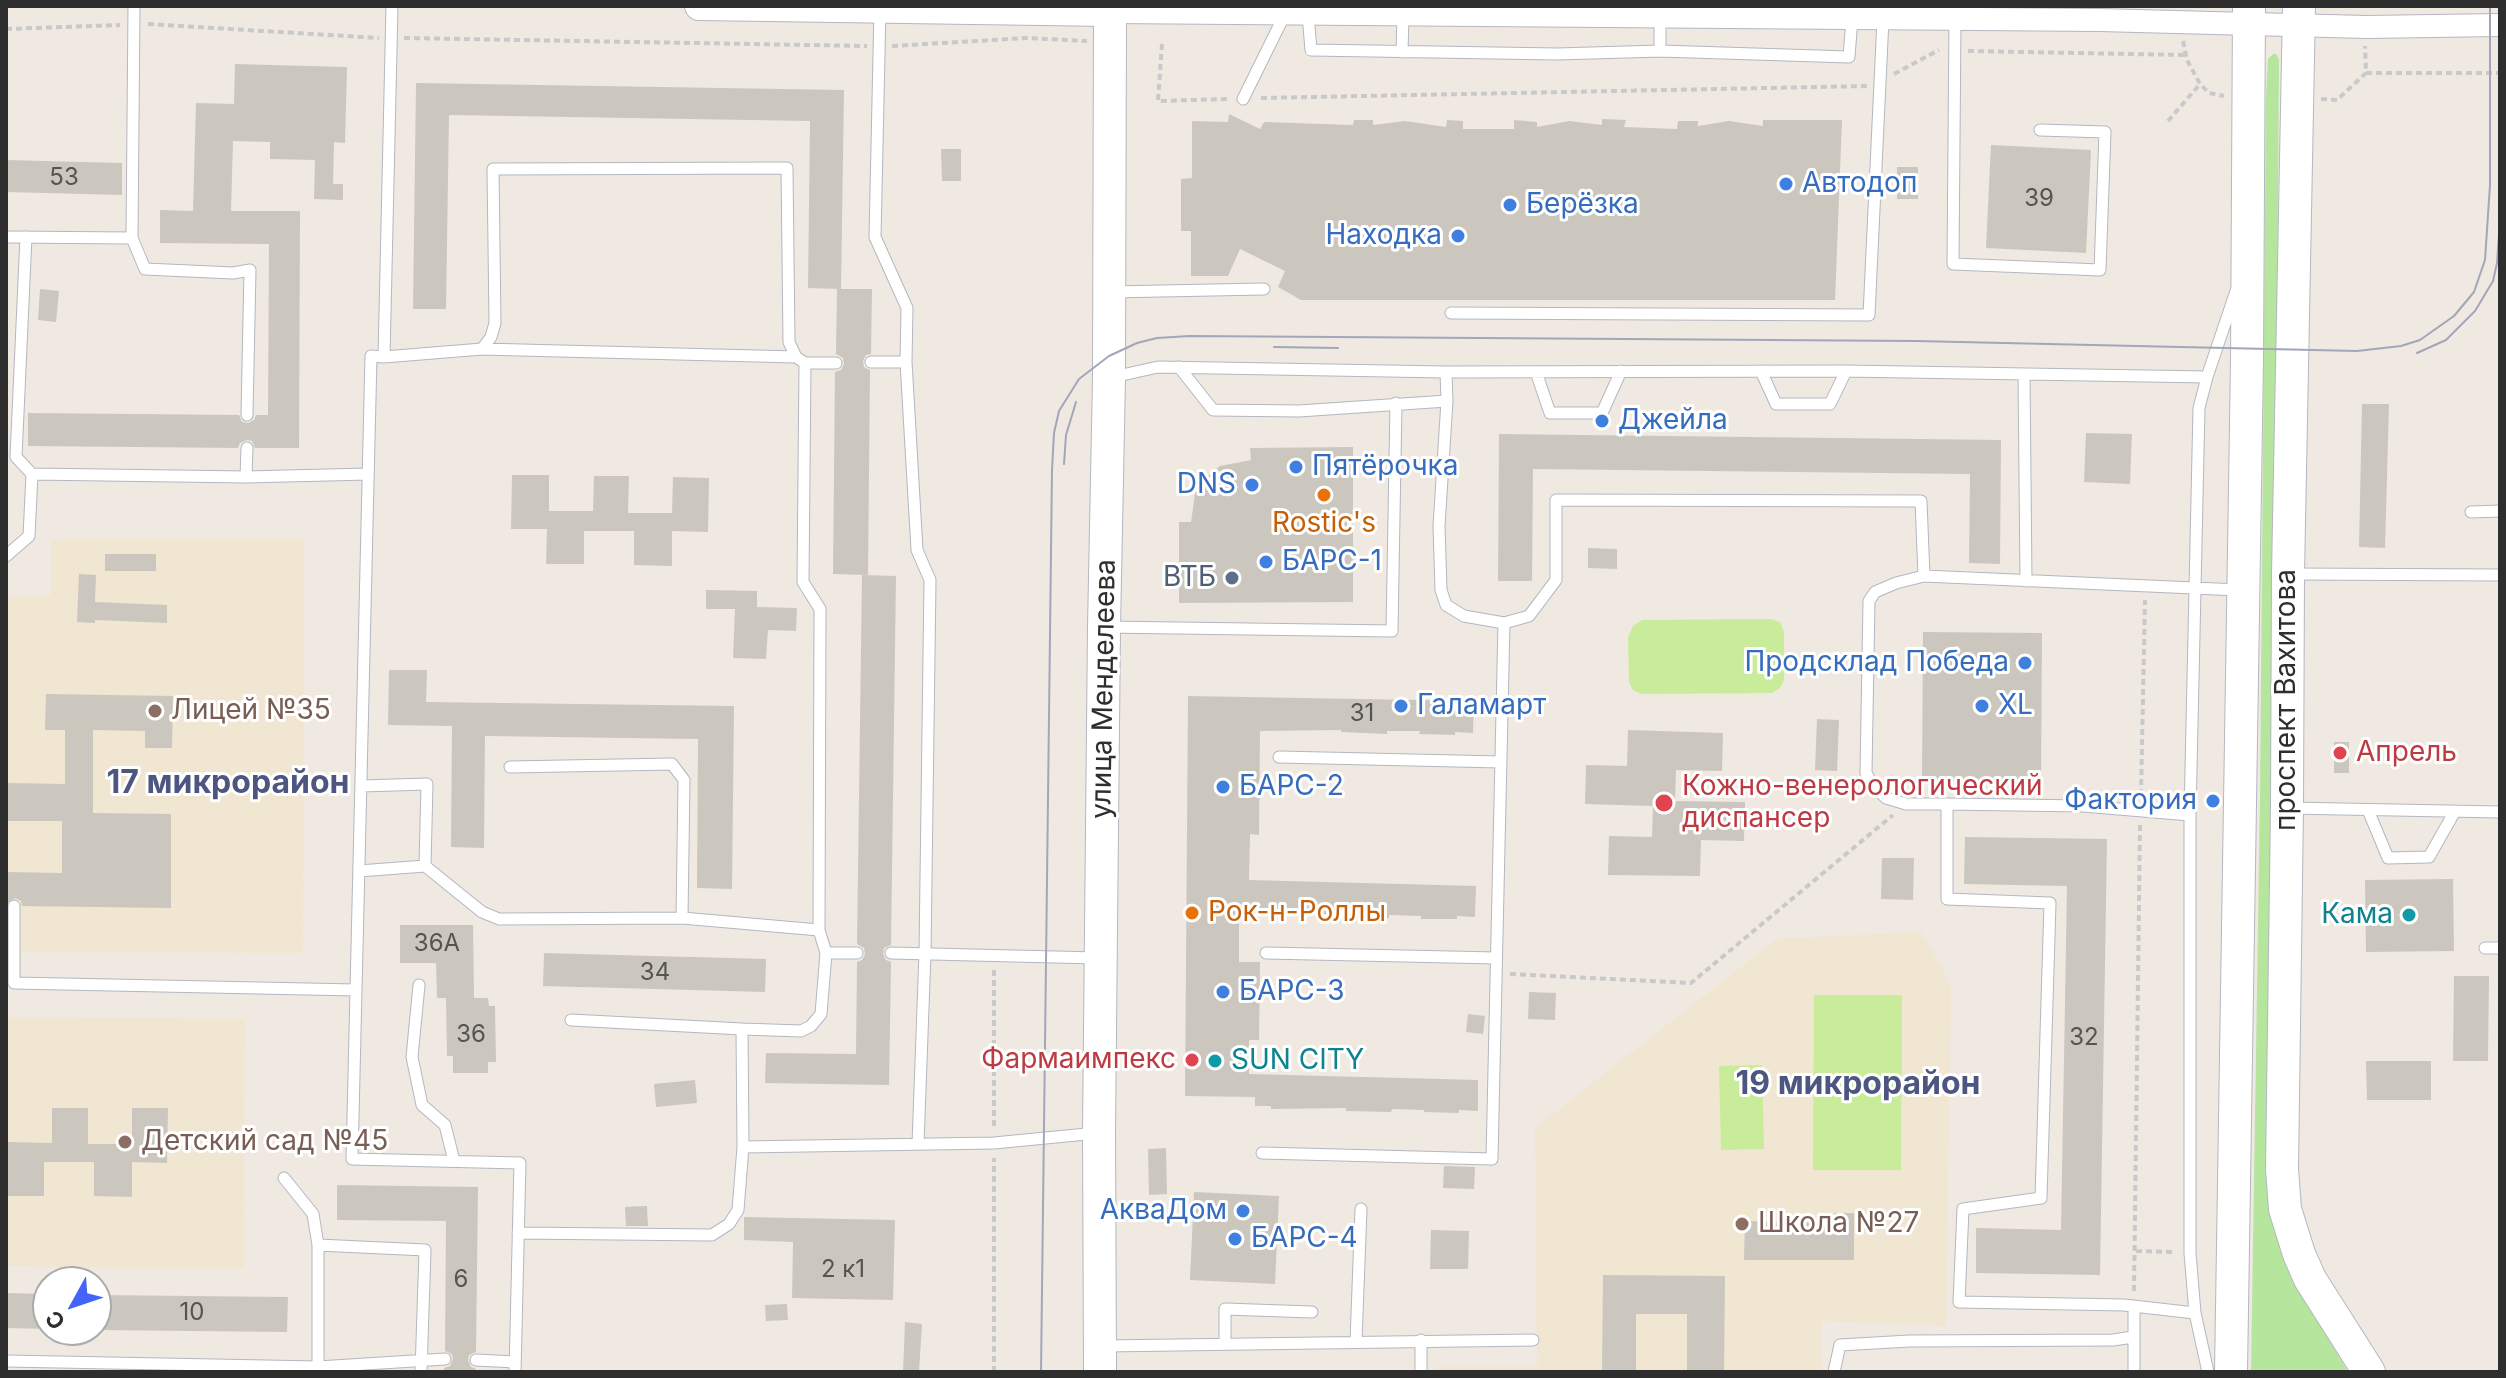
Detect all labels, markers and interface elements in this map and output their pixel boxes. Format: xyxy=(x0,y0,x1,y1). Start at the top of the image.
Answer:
house number: 53 xyxy=(49,164,79,192)
place label: Автодоп xyxy=(1802,167,1917,201)
marker: Автодоп xyxy=(1777,175,1795,193)
house number: 39 xyxy=(2024,185,2054,213)
place label: Берёзка xyxy=(1526,188,1639,222)
marker: Берёзка xyxy=(1501,196,1519,214)
place label: Находка xyxy=(1326,219,1442,253)
marker: Находка xyxy=(1449,227,1467,245)
place label: Джейла xyxy=(1618,404,1728,438)
marker: Джейла xyxy=(1593,412,1611,430)
place label: Пятёрочка xyxy=(1312,450,1459,484)
marker: Пятёрочка xyxy=(1287,458,1305,476)
place label: DNS xyxy=(1177,468,1236,502)
marker: DNS xyxy=(1243,476,1261,494)
marker: Rostic's xyxy=(1315,486,1333,504)
place label: Rostic's xyxy=(1272,507,1376,541)
place label: БАРС-1 xyxy=(1282,545,1382,579)
marker: БАРС-1 xyxy=(1257,553,1275,571)
street label: улица Менделеева xyxy=(1085,559,1123,819)
place label: ВТБ xyxy=(1163,561,1216,595)
marker: ВТБ xyxy=(1223,569,1241,587)
street label: проспект Вахитова xyxy=(2270,569,2304,831)
place label: Продсклад Победа xyxy=(1744,646,2009,680)
marker: Продсклад Победа xyxy=(2016,654,2034,672)
place label: Галамарт xyxy=(1417,689,1546,723)
place label: XL xyxy=(1998,689,2033,723)
place label: Лицей №35 xyxy=(171,694,331,728)
marker: Галамарт xyxy=(1392,697,1410,715)
marker: XL xyxy=(1973,697,1991,715)
house number: 31 xyxy=(1350,700,1374,728)
marker: Лицей №35 xyxy=(146,702,164,720)
place label: Апрель xyxy=(2356,736,2457,770)
marker: Апрель xyxy=(2331,744,2349,762)
district label: 17 микрорайон xyxy=(107,764,349,802)
place label: БАРС-2 xyxy=(1239,770,1344,804)
place label: Кожно-венерологический диспансер xyxy=(1682,770,2043,836)
marker: БАРС-2 xyxy=(1214,778,1232,796)
place label: Фактория xyxy=(2064,784,2197,818)
marker: Кожно-венерологический диспансер xyxy=(1653,792,1675,814)
marker: Фактория xyxy=(2204,792,2222,810)
place label: Рок-н-Роллы xyxy=(1208,896,1386,930)
place label: Кама xyxy=(2321,898,2393,932)
marker: Рок-н-Роллы xyxy=(1183,904,1201,922)
marker: Кама xyxy=(2400,906,2418,924)
house number: 36А xyxy=(414,930,460,958)
house number: 34 xyxy=(640,959,670,987)
place label: БАРС-3 xyxy=(1239,975,1345,1009)
marker: БАРС-3 xyxy=(1214,983,1232,1001)
house number: 36 xyxy=(456,1021,486,1049)
house number: 32 xyxy=(2069,1024,2099,1052)
place label: Фармаимпекс xyxy=(981,1043,1176,1077)
place label: SUN CITY xyxy=(1231,1044,1364,1078)
marker: Фармаимпекс xyxy=(1183,1051,1201,1069)
marker: SUN CITY xyxy=(1206,1052,1224,1070)
district label: 19 микрорайон xyxy=(1735,1065,1981,1103)
place label: Детский сад №45 xyxy=(141,1125,388,1159)
marker: Детский сад №45 xyxy=(116,1133,134,1151)
place label: АкваДом xyxy=(1100,1194,1227,1228)
marker: АкваДом xyxy=(1234,1202,1252,1220)
place label: Школа №27 xyxy=(1758,1207,1919,1241)
marker: Школа №27 xyxy=(1733,1215,1751,1233)
place label: БАРС-4 xyxy=(1251,1222,1358,1256)
marker: БАРС-4 xyxy=(1226,1230,1244,1248)
house number: 2 к1 xyxy=(821,1256,865,1284)
north arrow xyxy=(32,1266,112,1346)
house number: 6 xyxy=(454,1266,468,1294)
house number: 10 xyxy=(180,1299,204,1327)
text: С xyxy=(40,1306,70,1335)

